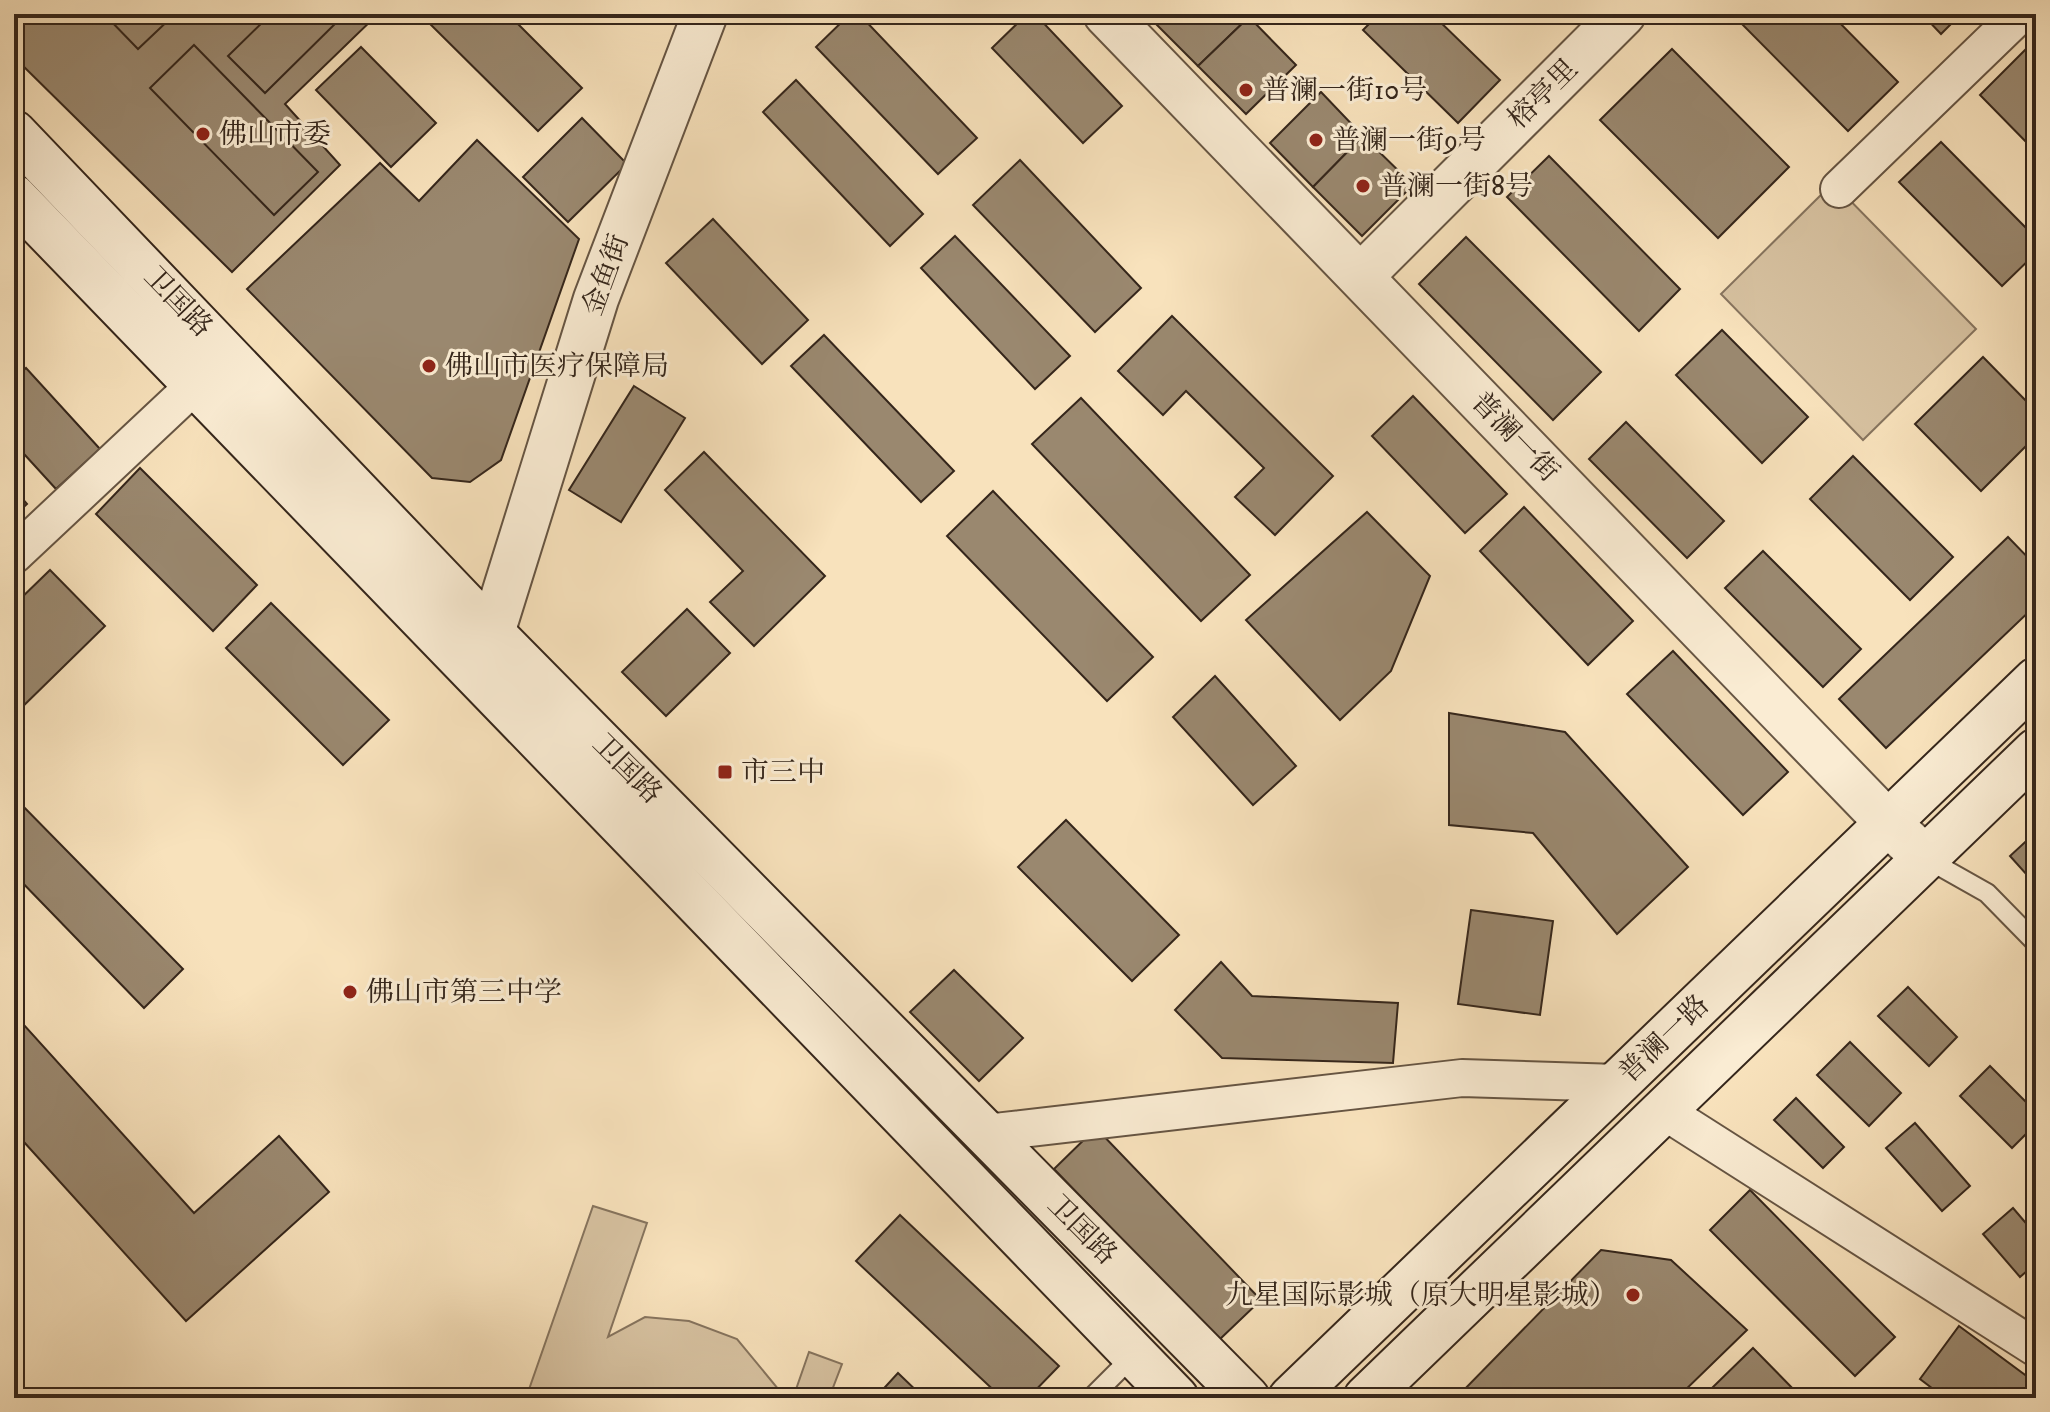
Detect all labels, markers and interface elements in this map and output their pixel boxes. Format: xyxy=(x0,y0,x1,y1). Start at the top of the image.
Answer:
street label: 榕亭里 xyxy=(1501,52,1585,136)
place label: 普澜一街10号 xyxy=(1262,73,1427,108)
marker: 普澜一街10号 xyxy=(1237,81,1255,99)
place label: 佛山市委 xyxy=(219,117,331,152)
place label: 普澜一街9号 xyxy=(1332,123,1486,158)
marker: 佛山市委 xyxy=(194,125,212,143)
marker: 普澜一街9号 xyxy=(1307,131,1325,149)
place label: 普澜一街8号 xyxy=(1379,169,1533,204)
marker: 普澜一街8号 xyxy=(1354,177,1372,195)
street label: 金鱼街 xyxy=(575,230,637,320)
street label: 卫国路 xyxy=(136,260,220,344)
place label: 佛山市医疗保障局 xyxy=(445,349,669,384)
marker: 佛山市医疗保障局 xyxy=(420,357,438,375)
street label: 普澜一街 xyxy=(1464,385,1566,489)
street label: 卫国路 xyxy=(585,727,669,811)
place label: 市三中 xyxy=(741,755,825,790)
marker: 市三中 xyxy=(716,763,734,781)
place label: 佛山市第三中学 xyxy=(366,975,562,1010)
marker: 佛山市第三中学 xyxy=(341,983,359,1001)
street label: 普澜一路 xyxy=(1612,988,1716,1090)
street label: 卫国路 xyxy=(1040,1188,1124,1272)
place label: 九星国际影城（原大明星影城） xyxy=(1225,1278,1617,1313)
marker: 九星国际影城（原大明星影城） xyxy=(1624,1286,1642,1304)

